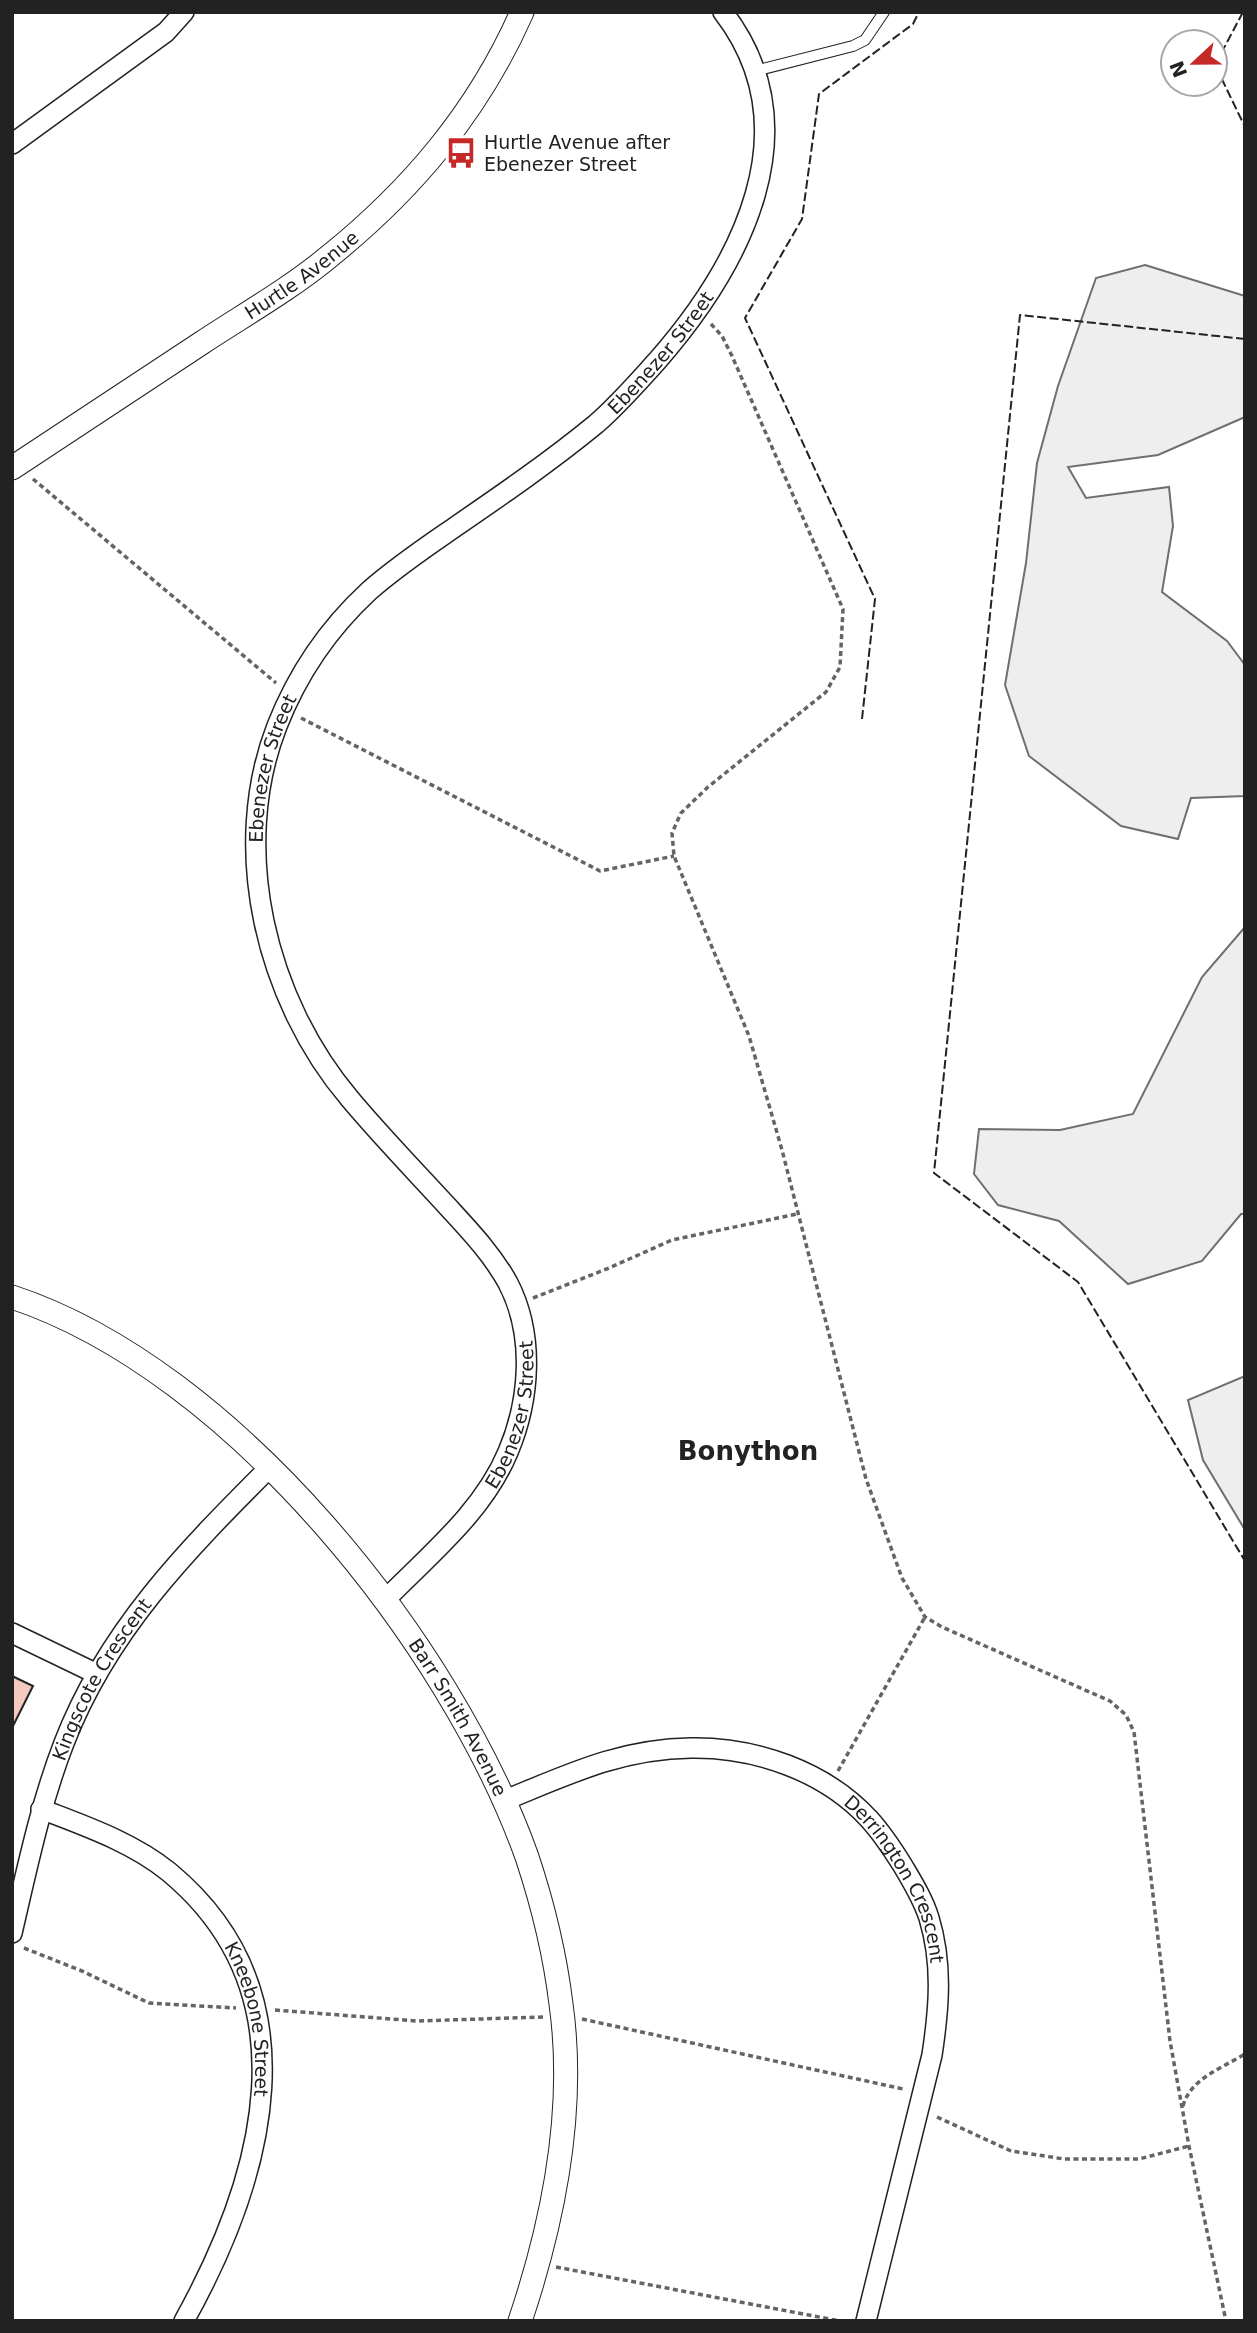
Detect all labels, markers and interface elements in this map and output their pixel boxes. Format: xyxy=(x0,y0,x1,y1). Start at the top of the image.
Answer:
north arrow xyxy=(1159,28,1229,98)
text: N xyxy=(1165,58,1191,81)
place label: Hurtle Avenue after Ebenezer Street xyxy=(484,131,670,175)
bus stop icon: Hurtle Avenue after Ebenezer Street xyxy=(444,136,478,170)
street label: Hurtle Avenue xyxy=(240,226,363,324)
street label: Ebenezer Street xyxy=(603,287,718,418)
street label: Ebenezer Street xyxy=(245,690,301,843)
street label: Ebenezer Street xyxy=(480,1340,537,1492)
district label: Bonython xyxy=(678,1436,818,1466)
street label: Kingscote Crescent xyxy=(47,1594,156,1763)
street label: Barr Smith Avenue xyxy=(405,1634,512,1800)
street label: Derrington Crescent xyxy=(840,1790,948,1964)
street label: Kneebone Street xyxy=(220,1938,273,2097)

